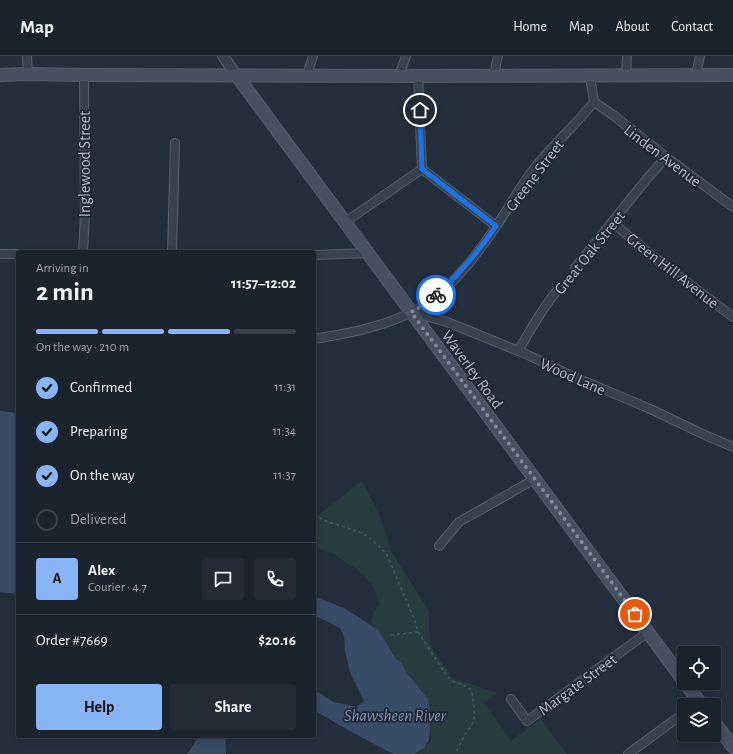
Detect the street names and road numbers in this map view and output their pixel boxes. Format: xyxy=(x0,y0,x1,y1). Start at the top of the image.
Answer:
street label: Inglewood Street xyxy=(77,111,93,217)
street label: Linden Avenue xyxy=(621,122,704,190)
street label: Greene Street xyxy=(503,137,567,214)
street label: Great Oak Street xyxy=(551,208,628,297)
street label: Green Hill Avenue xyxy=(623,230,721,312)
street label: Waverley Road xyxy=(438,328,506,412)
street label: Wood Lane xyxy=(537,355,608,398)
street label: Margate Street xyxy=(536,651,620,718)

